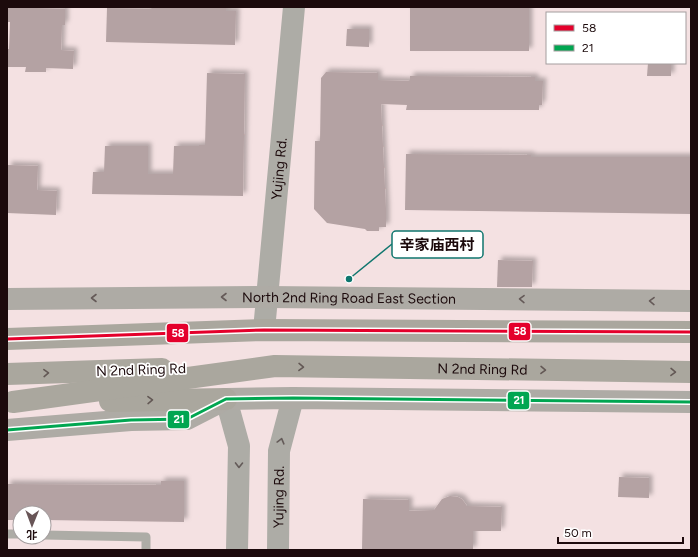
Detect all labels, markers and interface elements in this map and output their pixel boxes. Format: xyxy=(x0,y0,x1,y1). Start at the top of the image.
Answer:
legend xyxy=(546,12,686,64)
text: 58 xyxy=(582,21,596,35)
text: 21 xyxy=(582,41,594,55)
street label: Yujing Rd. xyxy=(268,137,290,201)
callout: 辛家庙西村 xyxy=(392,231,483,258)
text: 辛家庙西村 xyxy=(399,236,475,254)
street label: North 2nd Ring Road East Section xyxy=(242,288,456,307)
one-way arrow xyxy=(221,293,227,301)
one-way arrow xyxy=(91,294,97,302)
one-way arrow xyxy=(519,295,525,303)
one-way arrow xyxy=(649,297,655,305)
line badge: 58 xyxy=(508,322,531,341)
line badge: 58 xyxy=(166,323,189,343)
text: 58 xyxy=(513,325,527,338)
text: 58 xyxy=(171,327,185,340)
street label: N 2nd Ring Rd xyxy=(96,360,186,380)
street label: N 2nd Ring Rd xyxy=(437,360,528,378)
one-way arrow xyxy=(298,362,304,371)
one-way arrow xyxy=(540,366,546,374)
one-way arrow xyxy=(43,368,49,377)
one-way arrow xyxy=(670,368,676,376)
line badge: 21 xyxy=(507,391,530,410)
text: 21 xyxy=(513,394,525,407)
one-way arrow xyxy=(147,396,153,404)
line badge: 21 xyxy=(167,410,190,429)
text: 21 xyxy=(173,413,185,426)
one-way arrow xyxy=(276,438,285,445)
one-way arrow xyxy=(234,462,243,468)
street label: Yujing Rd. xyxy=(270,466,287,528)
north arrow xyxy=(12,505,52,545)
scale bar xyxy=(558,519,683,545)
text: 50 m xyxy=(564,526,592,540)
text: 北 xyxy=(26,528,37,541)

